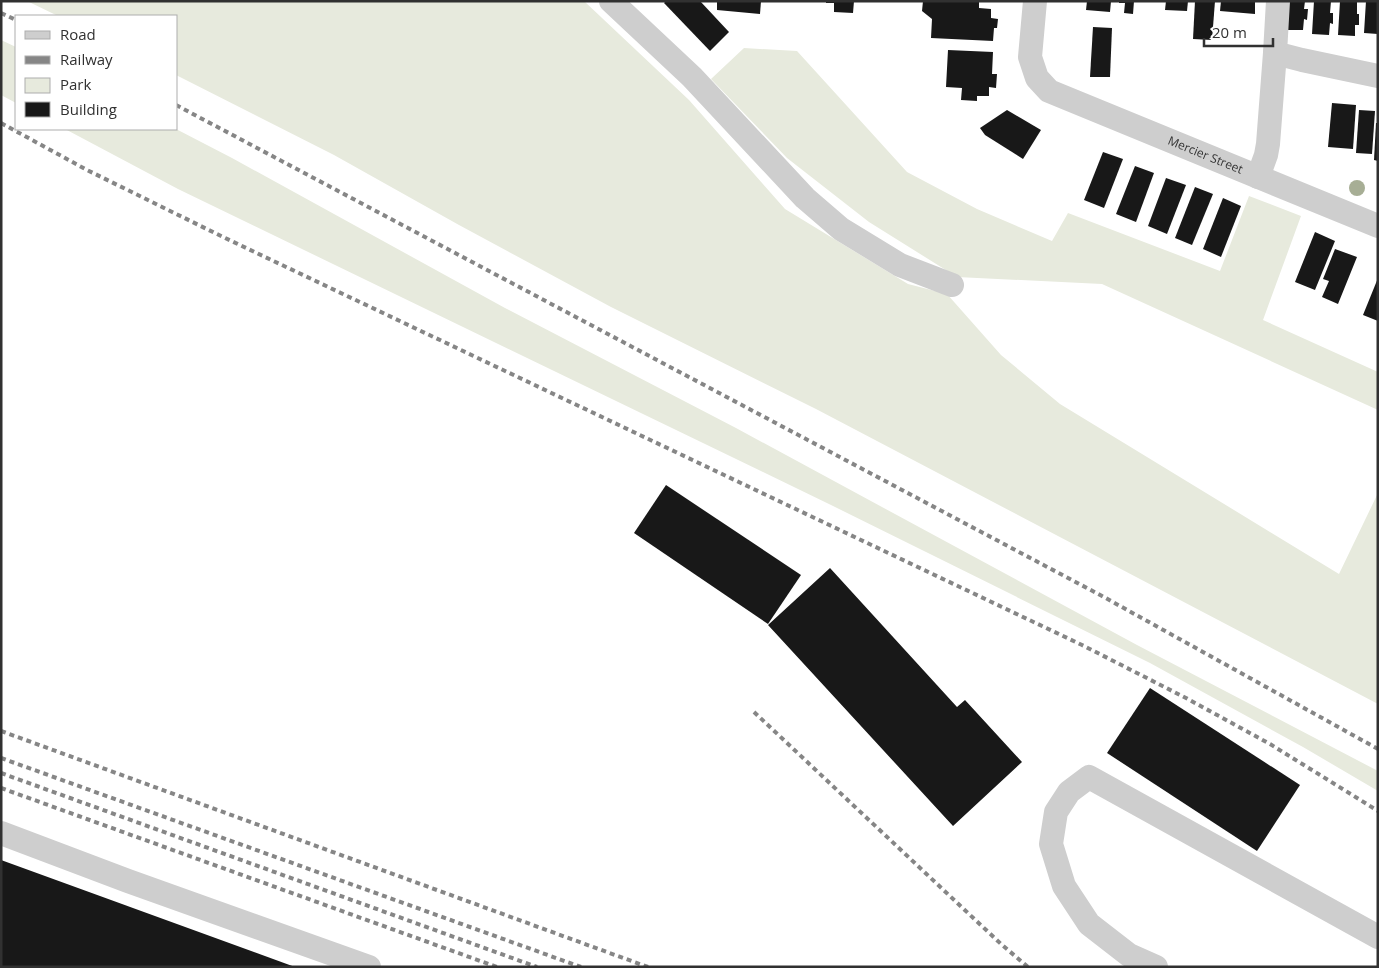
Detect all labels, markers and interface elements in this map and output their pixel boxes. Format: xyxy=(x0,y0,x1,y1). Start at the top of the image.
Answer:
legend xyxy=(15,15,178,130)
scale bar xyxy=(1204,15,1273,47)
text: 20 m xyxy=(1212,22,1247,42)
text: Road xyxy=(60,24,96,44)
text: Railway xyxy=(60,49,113,69)
text: Park xyxy=(60,74,91,94)
text: Building xyxy=(60,99,117,119)
street label: Mercier Street xyxy=(1165,132,1246,178)

